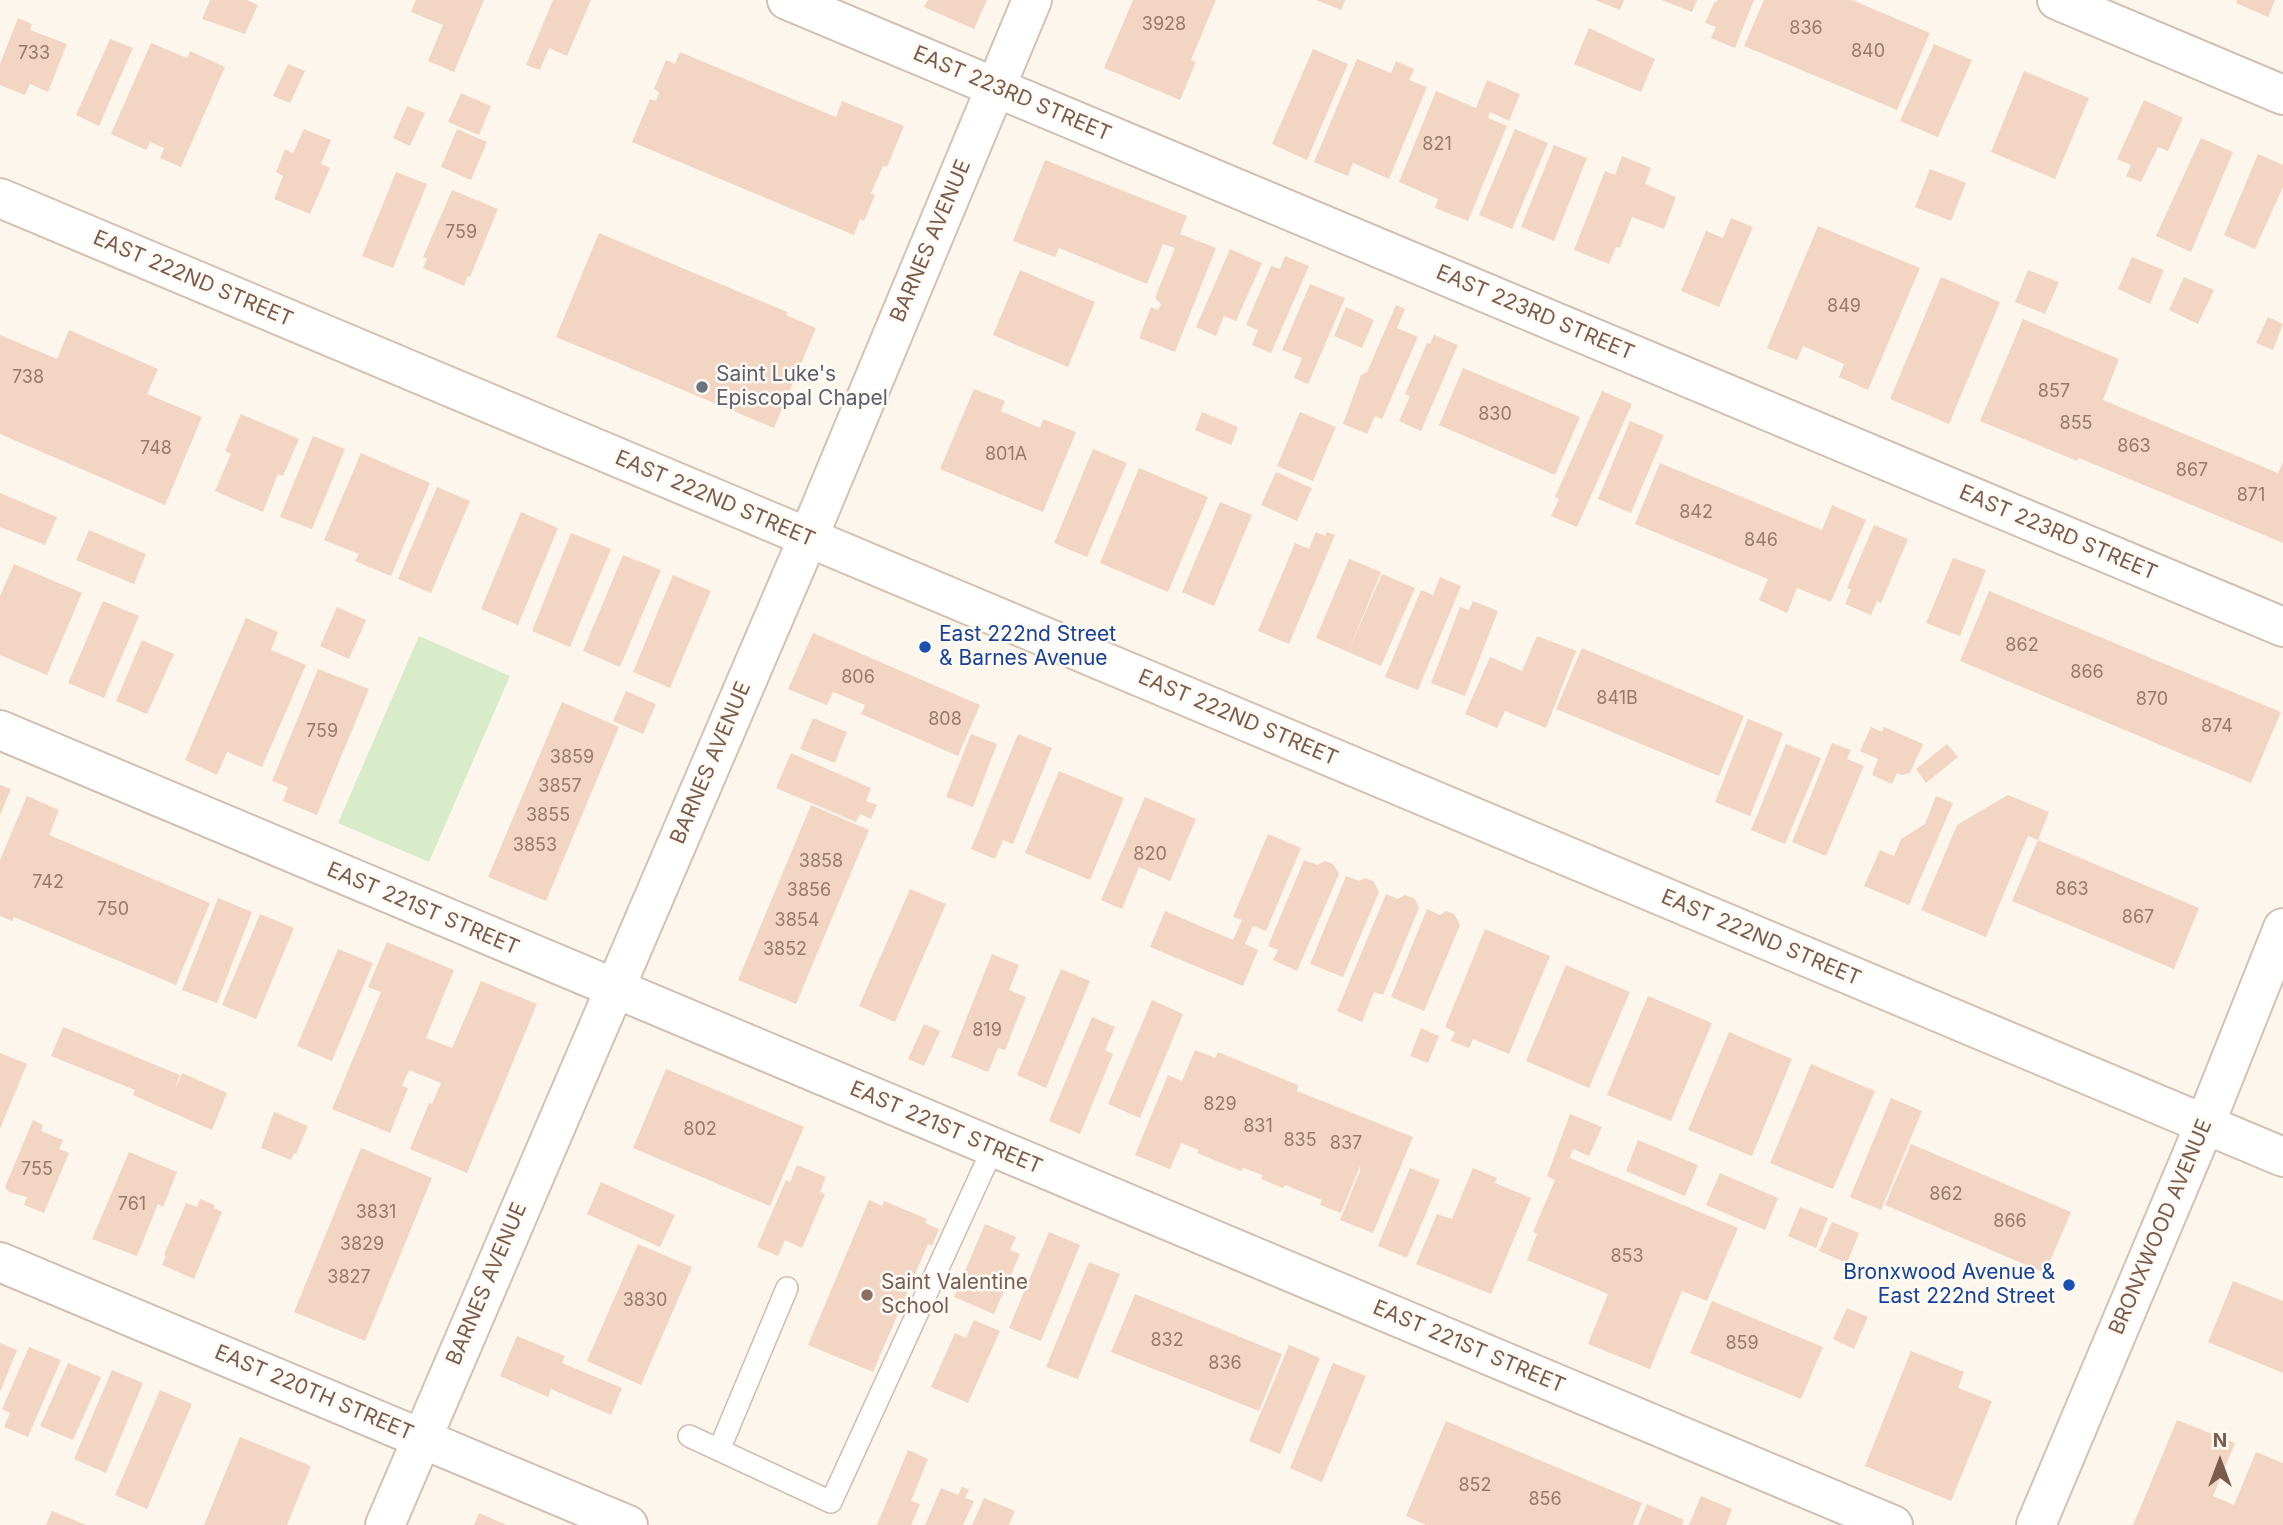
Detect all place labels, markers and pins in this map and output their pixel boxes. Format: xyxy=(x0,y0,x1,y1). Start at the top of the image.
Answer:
place label: Saint Luke's Episcopal Chapel xyxy=(716,362,888,412)
marker: Saint Luke's Episcopal Chapel xyxy=(694,379,710,395)
place label: East 222nd Street & Barnes Avenue xyxy=(939,622,1116,672)
marker: East 222nd Street & Barnes Avenue xyxy=(917,639,933,655)
place label: Bronxwood Avenue & East 222nd Street xyxy=(1843,1260,2055,1310)
place label: Saint Valentine School xyxy=(881,1270,1028,1320)
marker: Bronxwood Avenue & East 222nd Street xyxy=(2061,1277,2077,1293)
marker: Saint Valentine School xyxy=(859,1287,875,1303)

